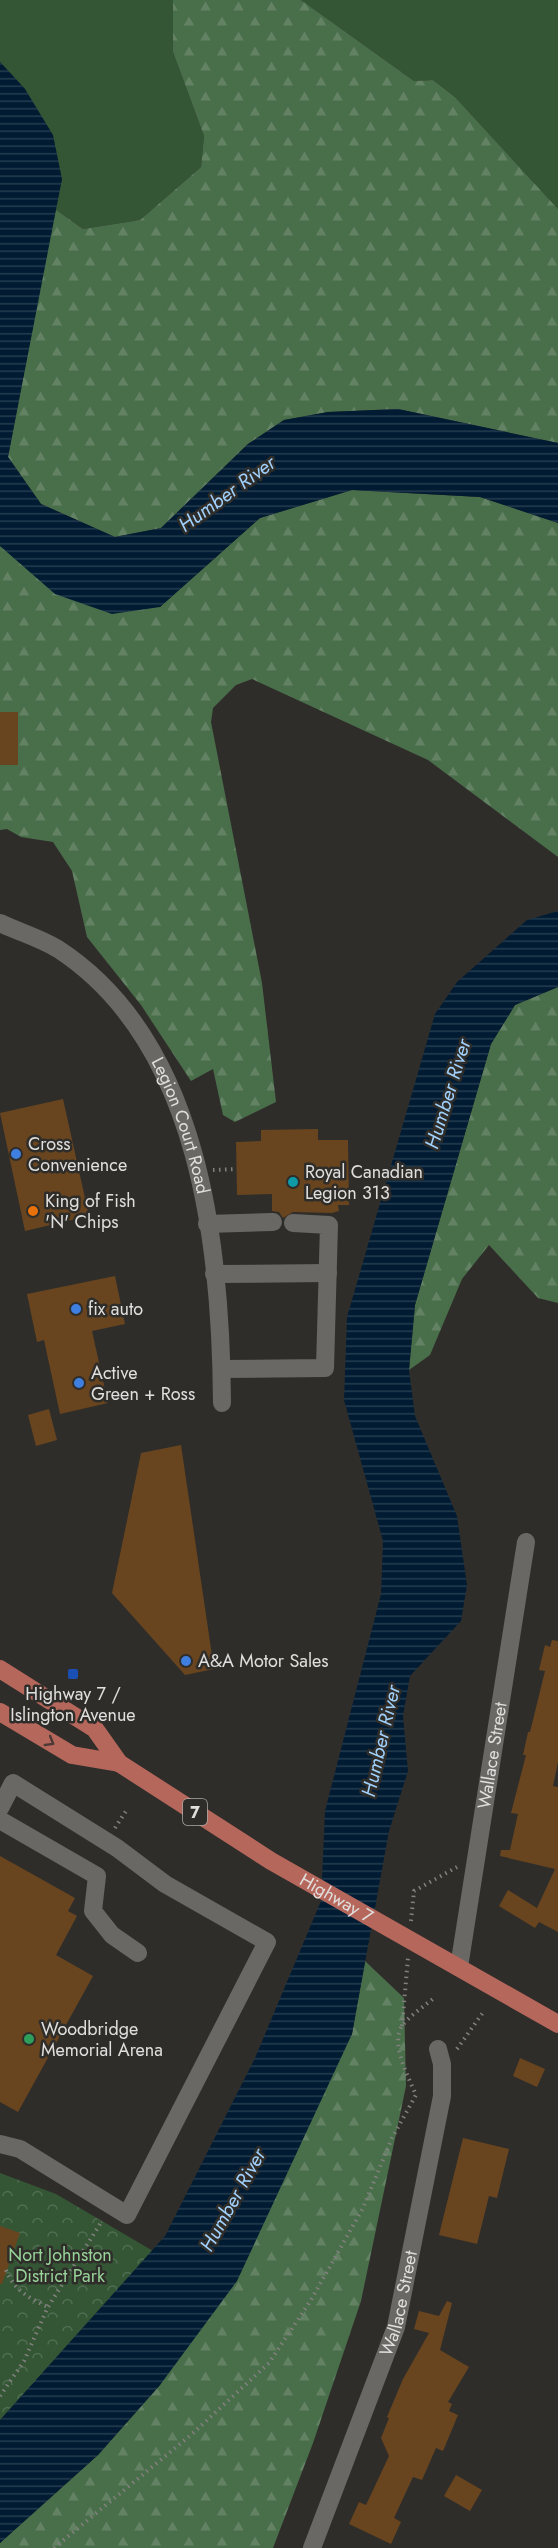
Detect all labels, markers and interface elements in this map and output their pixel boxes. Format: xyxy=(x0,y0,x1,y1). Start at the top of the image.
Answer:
water label: Humber River xyxy=(172,448,283,539)
water label: Humber River xyxy=(418,1034,479,1153)
street label: Legion Court Road xyxy=(145,1053,216,1196)
place label: Cross Convenience xyxy=(28,1131,127,1178)
marker: Cross Convenience xyxy=(9,1147,23,1161)
place label: Royal Canadian Legion 313 xyxy=(305,1159,423,1206)
marker: Royal Canadian Legion 313 xyxy=(286,1175,300,1189)
place label: King of Fish 'N' Chips xyxy=(45,1188,136,1235)
marker: King of Fish 'N' Chips xyxy=(26,1204,40,1218)
place label: fix auto xyxy=(88,1296,143,1322)
marker: fix auto xyxy=(69,1302,83,1316)
place label: Active Green + Ross xyxy=(91,1360,195,1407)
marker: Active Green + Ross xyxy=(72,1376,86,1390)
place label: A&A Motor Sales xyxy=(198,1648,329,1674)
marker: A&A Motor Sales xyxy=(179,1654,193,1668)
marker: Highway 7 / Islington Avenue xyxy=(66,1667,80,1681)
place label: Highway 7 / Islington Avenue xyxy=(10,1681,136,1728)
water label: Humber River xyxy=(354,1681,408,1800)
street label: Wallace Street xyxy=(471,1700,514,1811)
one-way arrow xyxy=(44,1735,54,1747)
road number: 7 xyxy=(183,1799,207,1825)
street label: Highway 7 xyxy=(295,1867,378,1930)
place label: Woodbridge Memorial Arena xyxy=(41,2016,163,2063)
marker: Woodbridge Memorial Arena xyxy=(22,2032,36,2046)
water label: Humber River xyxy=(193,2142,274,2257)
park label: Nort Johnston District Park xyxy=(8,2242,112,2289)
street label: Wallace Street xyxy=(373,2248,424,2360)

